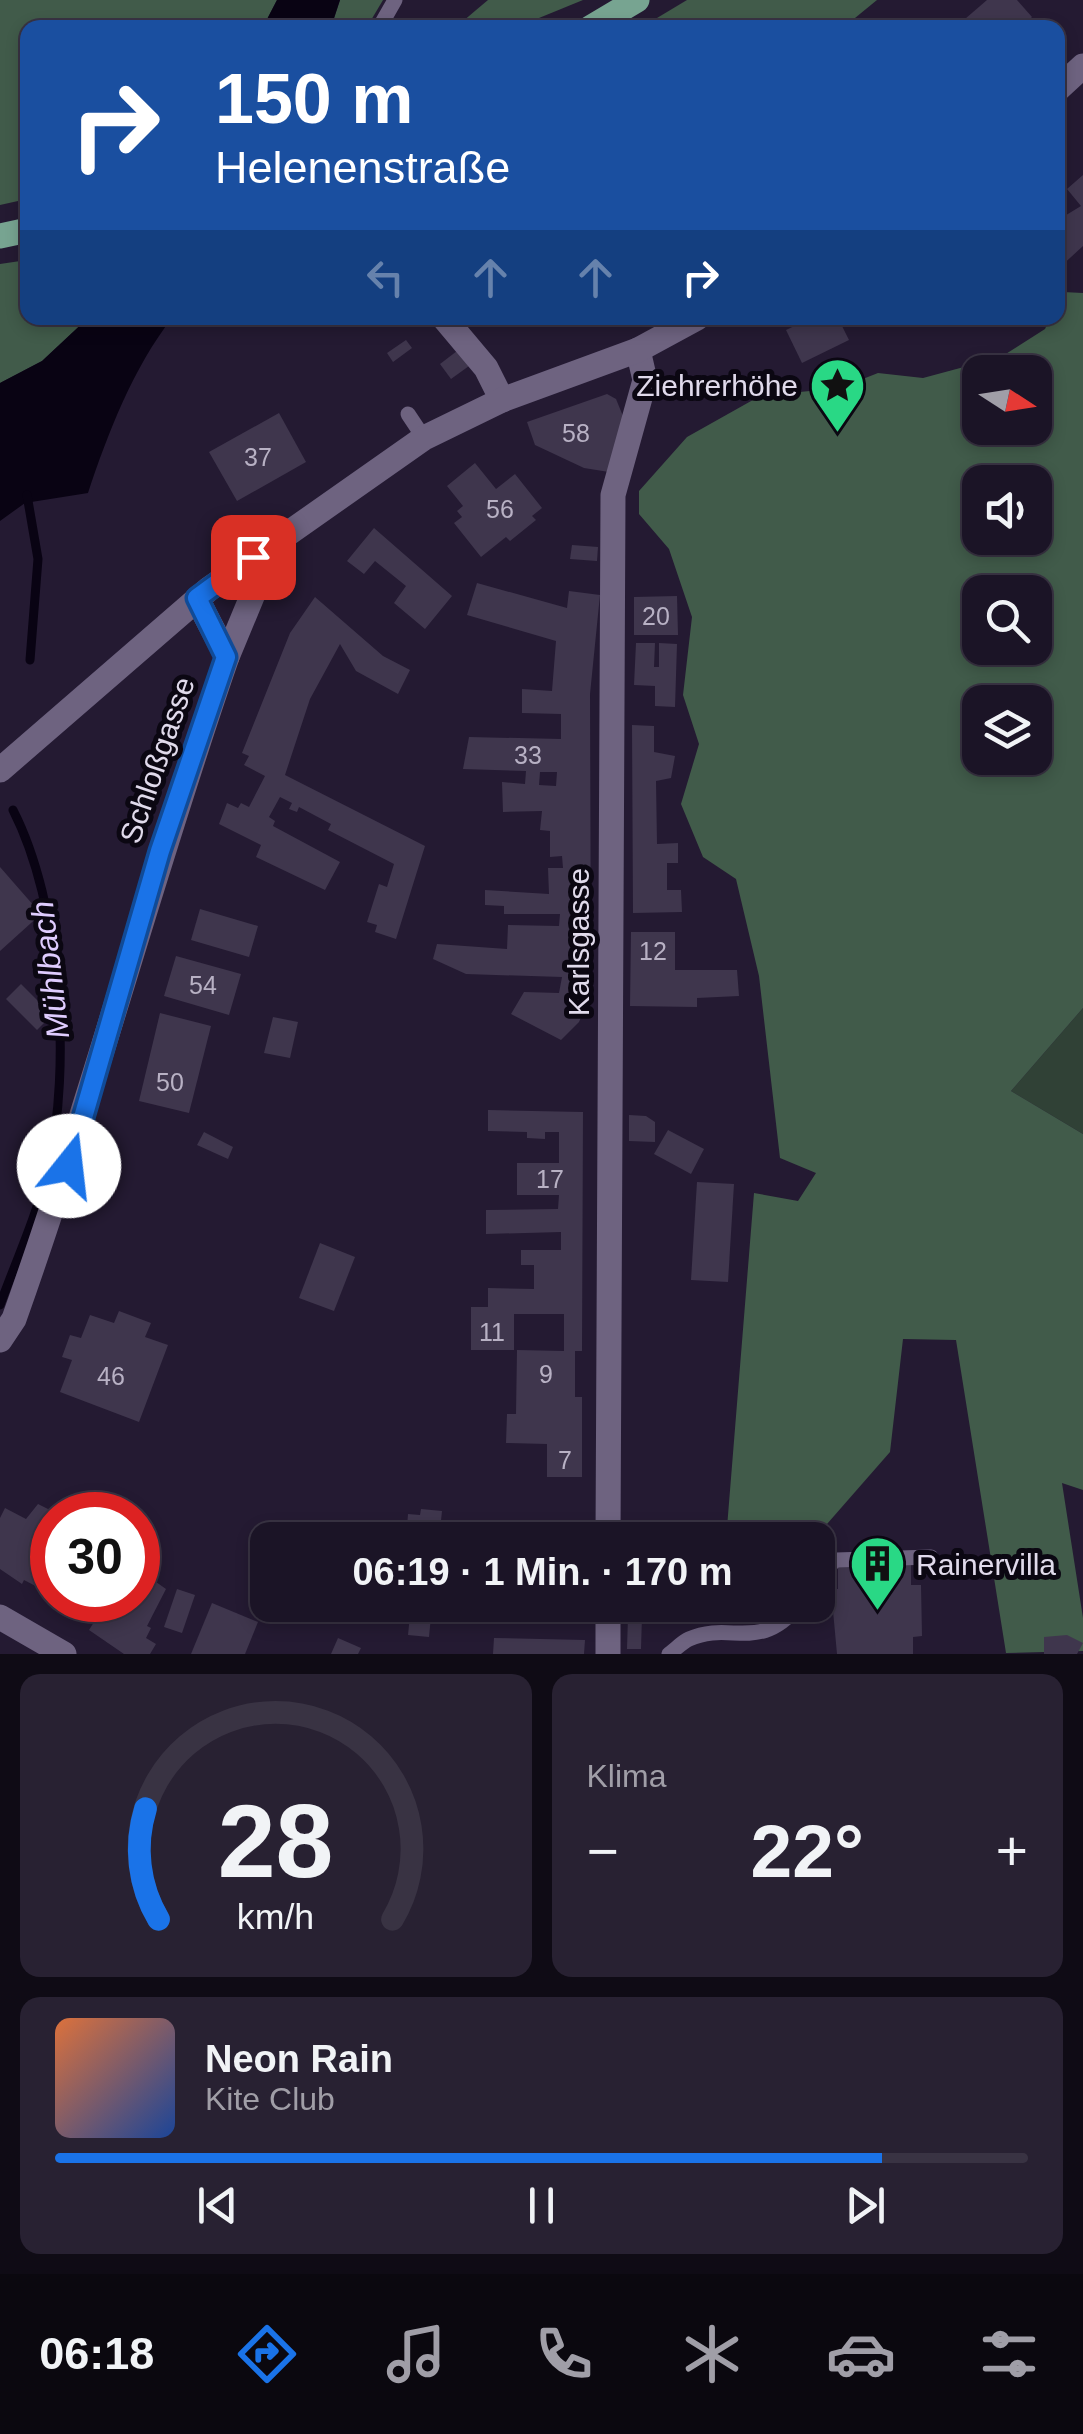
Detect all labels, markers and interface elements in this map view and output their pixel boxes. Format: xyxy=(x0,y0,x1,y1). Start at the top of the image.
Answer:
icon: right xyxy=(50,60,180,190)
text: 150 m xyxy=(215,60,413,138)
text: Helenenstraße xyxy=(215,142,510,193)
icon: left xyxy=(358,250,413,305)
icon: ahead xyxy=(463,250,518,305)
icon: ahead xyxy=(568,250,623,305)
icon: right xyxy=(673,250,728,305)
place icon: Ziehrerhöhe xyxy=(807,355,867,434)
north arrow xyxy=(962,355,1052,445)
map controls xyxy=(962,355,1052,775)
place label: Ziehrerhöhe xyxy=(636,369,798,402)
house number: 58 xyxy=(562,419,590,447)
house number: 37 xyxy=(244,443,272,471)
button: sound xyxy=(962,465,1052,555)
house number: 56 xyxy=(486,495,514,523)
pin xyxy=(211,515,296,600)
icon: arrive xyxy=(226,530,281,585)
button: search xyxy=(962,575,1052,665)
house number: 20 xyxy=(642,602,670,630)
street label: Schloßgasse xyxy=(113,673,201,847)
button: layers xyxy=(962,685,1052,775)
house number: 33 xyxy=(514,741,542,769)
street label: Karlsgasse xyxy=(562,868,595,1016)
water label: Mühlbach xyxy=(24,899,76,1041)
house number: 12 xyxy=(639,937,667,965)
house number: 54 xyxy=(189,971,217,999)
house number: 50 xyxy=(156,1068,184,1096)
position arrow xyxy=(17,1114,121,1218)
house number: 17 xyxy=(536,1165,564,1193)
house number: 11 xyxy=(479,1318,505,1346)
house number: 9 xyxy=(539,1360,553,1388)
house number: 46 xyxy=(97,1362,125,1390)
house number: 7 xyxy=(558,1446,572,1474)
speed limit sign: 30 xyxy=(30,1492,160,1622)
building icon: Rainervilla xyxy=(847,1534,907,1613)
place label: Rainervilla xyxy=(916,1548,1056,1581)
text: 06:19 · 1 Min. · 170 m xyxy=(352,1551,733,1593)
text: Klima xyxy=(587,1758,667,1794)
text: 28 xyxy=(218,1783,334,1899)
text: 22° xyxy=(751,1809,864,1893)
text: − xyxy=(587,1820,619,1882)
text: + xyxy=(996,1820,1028,1882)
text: km/h xyxy=(237,1897,314,1937)
text: Neon Rain xyxy=(205,2038,393,2080)
text: Kite Club xyxy=(205,2081,335,2117)
icon: previous xyxy=(190,2178,245,2233)
icon: pause xyxy=(514,2178,569,2233)
icon: next xyxy=(838,2178,893,2233)
icon: directions xyxy=(232,2319,302,2389)
icon: music xyxy=(381,2319,451,2389)
icon: phone xyxy=(529,2319,599,2389)
icon: climate xyxy=(677,2319,747,2389)
icon: car xyxy=(826,2319,896,2389)
icon: filters xyxy=(974,2319,1044,2389)
text: 06:18 xyxy=(39,2328,154,2379)

